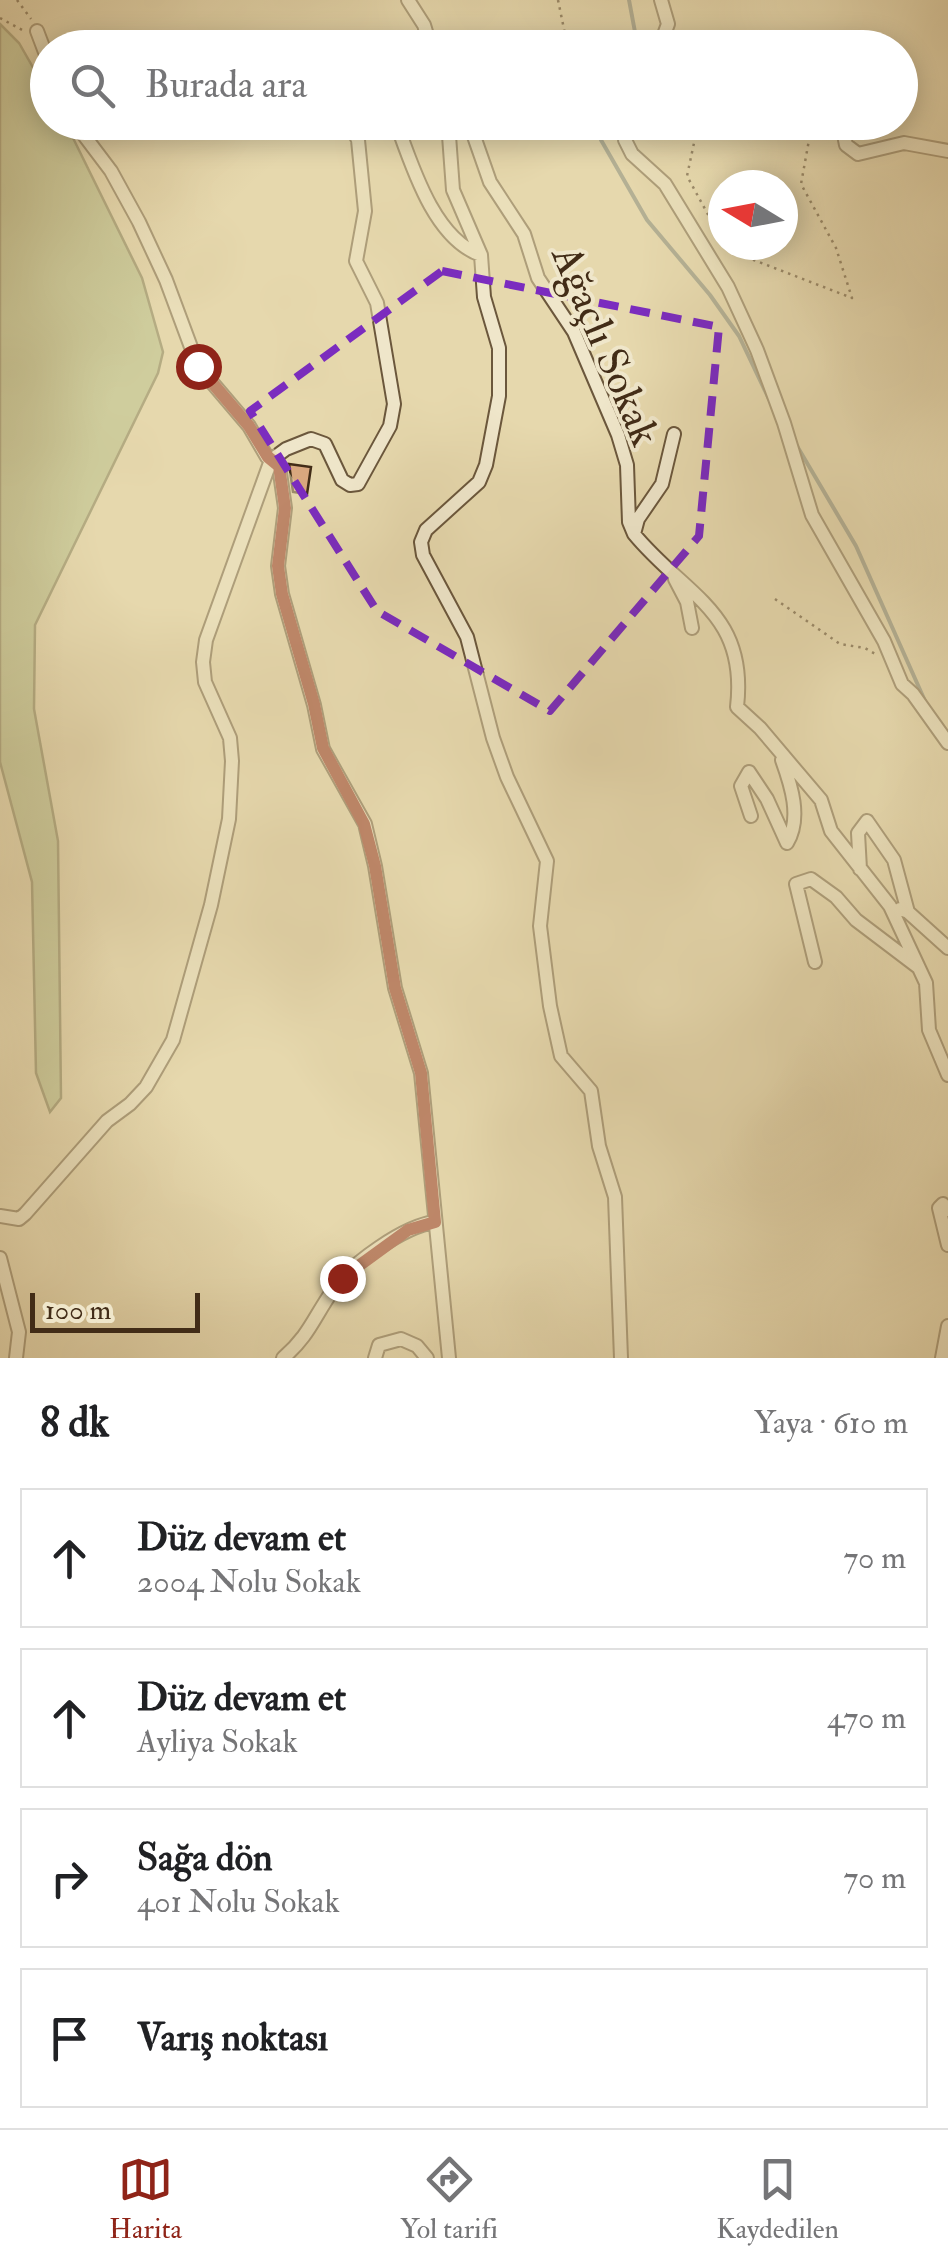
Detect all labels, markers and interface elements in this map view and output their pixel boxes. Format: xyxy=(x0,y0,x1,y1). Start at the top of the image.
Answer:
search box xyxy=(30,30,918,140)
icon: search xyxy=(65,58,120,113)
text: Burada ara xyxy=(145,61,307,109)
north arrow xyxy=(708,170,798,260)
street label: Ağaçlı Sokak xyxy=(539,237,671,454)
route start xyxy=(176,344,222,390)
route end xyxy=(320,1256,366,1302)
scale bar xyxy=(30,1288,200,1332)
text: 100 m xyxy=(45,1293,111,1328)
text: 8 dk xyxy=(40,1397,109,1449)
text: Yaya · 610 m xyxy=(754,1403,908,1443)
text: Düz devam et xyxy=(137,1514,346,1562)
icon: ahead xyxy=(42,1531,97,1586)
text: 70 m xyxy=(843,1538,906,1578)
text: 2004 Nolu Sokak xyxy=(137,1562,361,1602)
text: Düz devam et xyxy=(137,1674,346,1722)
icon: ahead xyxy=(42,1691,97,1746)
text: 470 m xyxy=(827,1698,906,1738)
text: Ayliya Sokak xyxy=(137,1722,298,1762)
text: Sağa dön xyxy=(137,1834,273,1882)
icon: right xyxy=(42,1851,97,1906)
text: 70 m xyxy=(843,1858,906,1898)
text: 401 Nolu Sokak xyxy=(137,1882,340,1922)
icon: arrive xyxy=(42,2011,97,2066)
text: Varış noktası xyxy=(137,2014,328,2062)
tab: Harita xyxy=(109,2152,182,2247)
tab: Yol tarifi xyxy=(400,2152,498,2247)
tab: Kaydedilen xyxy=(716,2152,839,2247)

